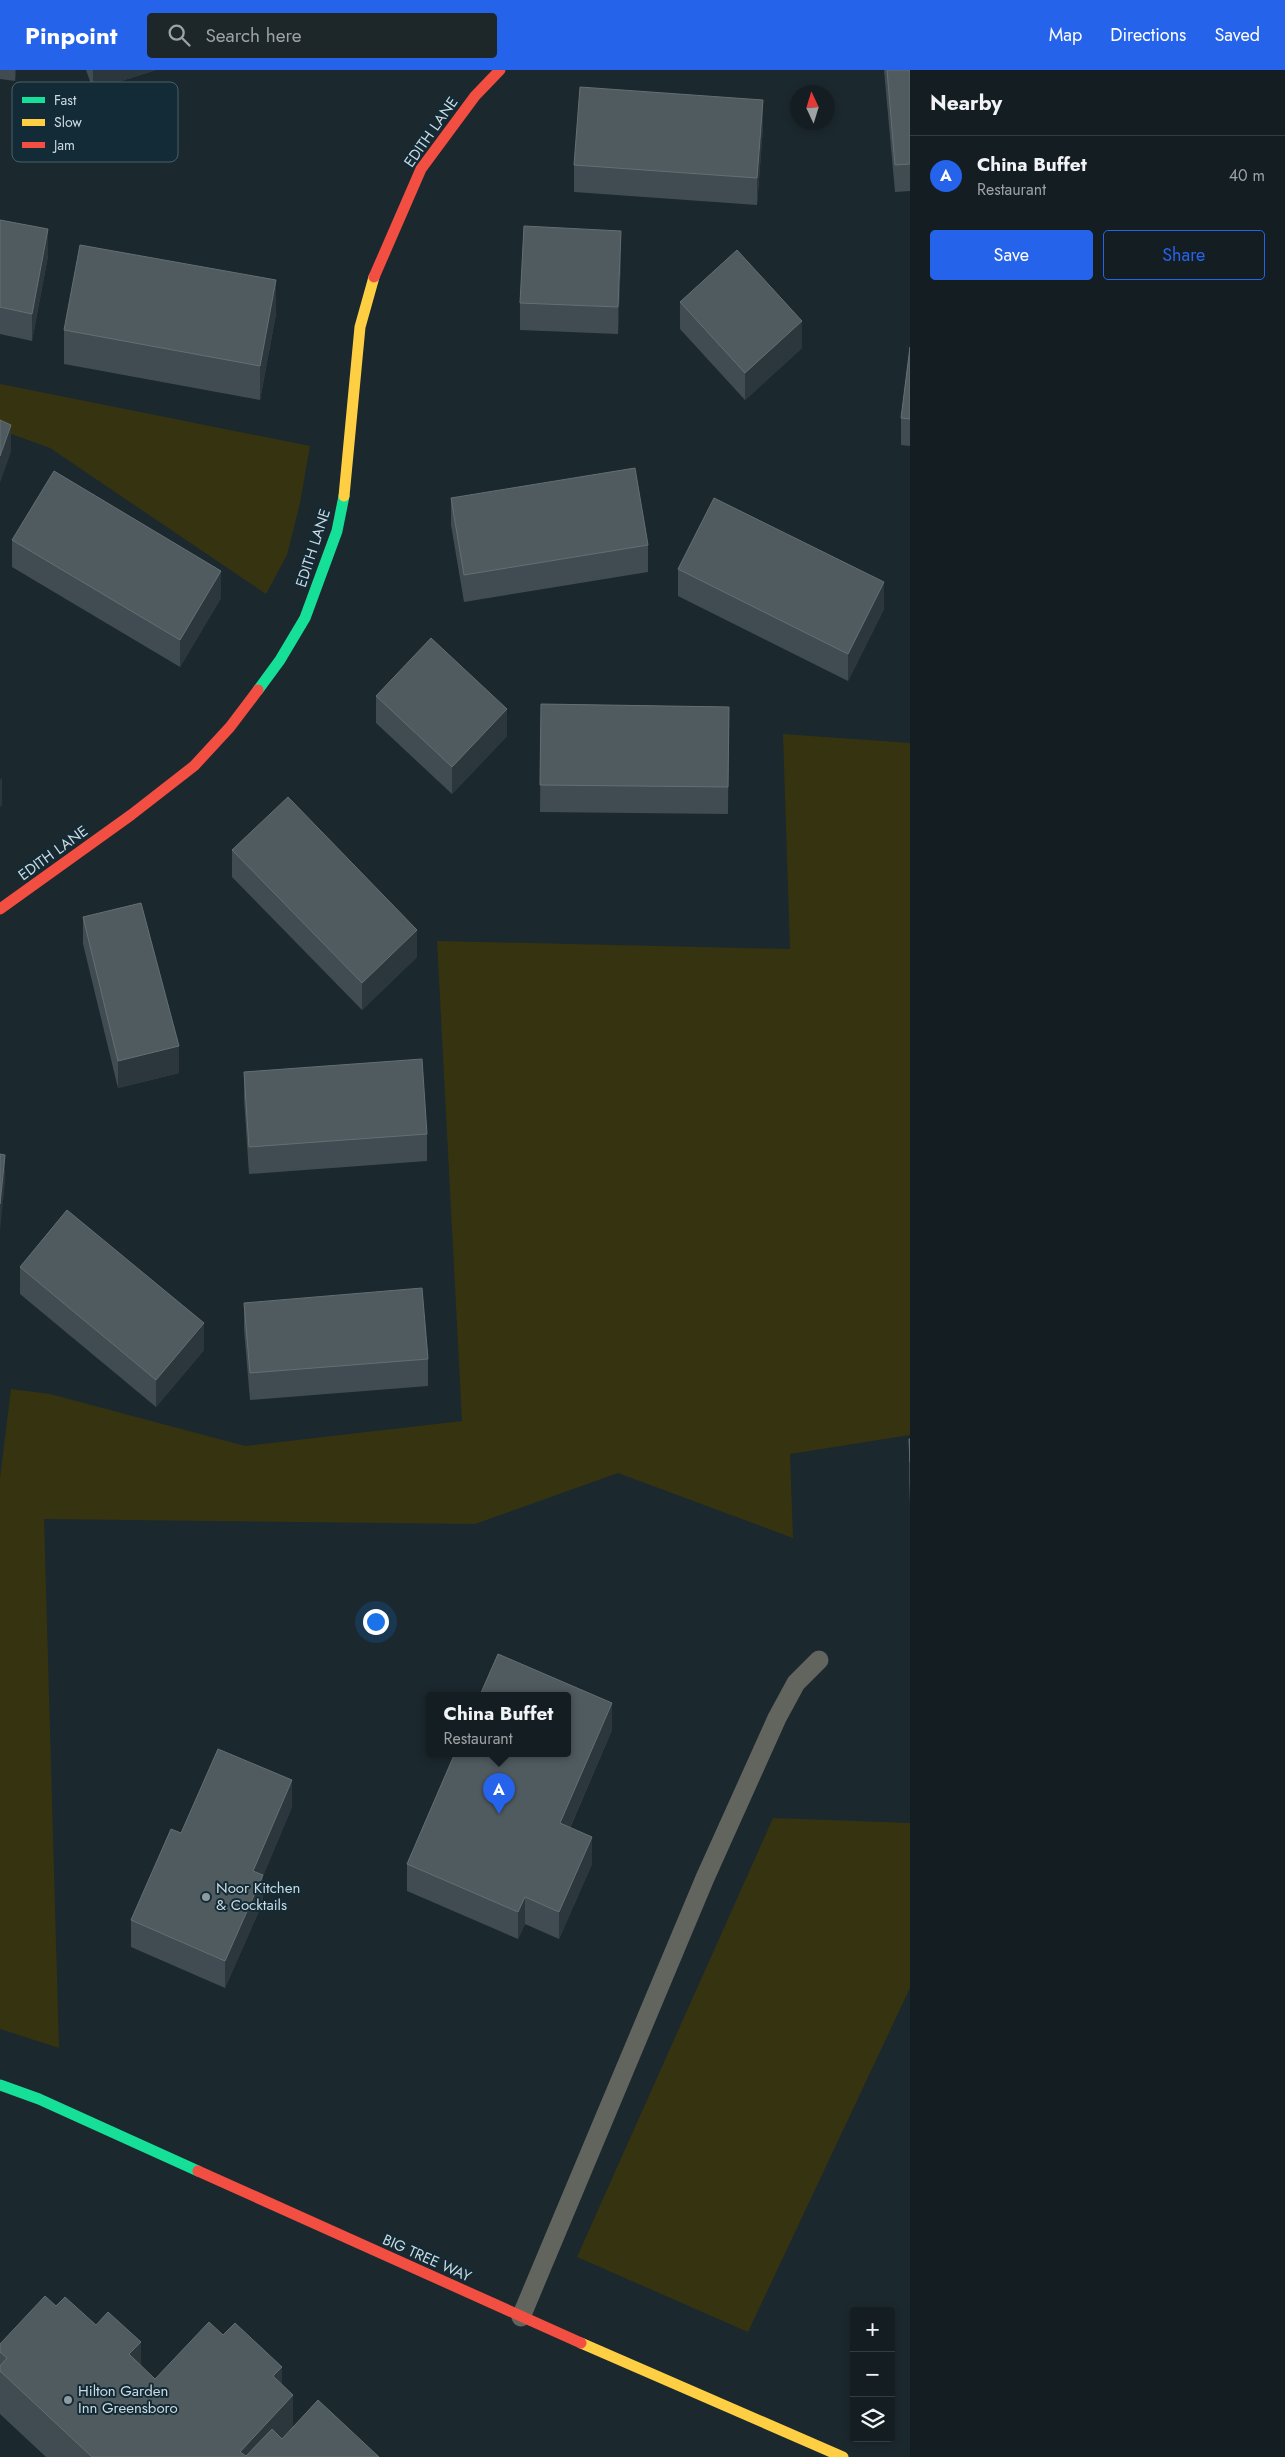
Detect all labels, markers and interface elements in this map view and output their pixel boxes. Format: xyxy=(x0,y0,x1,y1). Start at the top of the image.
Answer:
search box xyxy=(147,13,497,58)
text: Pinpoint xyxy=(25,18,117,53)
icon: search xyxy=(165,21,193,49)
text: Search here xyxy=(205,22,302,49)
text: Map xyxy=(1049,22,1082,48)
text: Directions xyxy=(1110,22,1186,48)
text: Saved xyxy=(1214,22,1260,48)
legend xyxy=(12,82,178,162)
north arrow xyxy=(790,85,835,130)
text: Nearby xyxy=(930,88,1002,118)
text: Fast xyxy=(54,90,77,110)
street label: EDITH LANE xyxy=(399,92,463,172)
text: Slow xyxy=(54,112,82,132)
text: Jam xyxy=(52,135,75,155)
text: China Buffet xyxy=(977,151,1087,178)
text: A xyxy=(940,164,952,187)
text: 40 m xyxy=(1229,164,1265,187)
text: Restaurant xyxy=(977,178,1046,201)
button: Save xyxy=(930,230,1093,280)
button: Share xyxy=(1103,230,1265,280)
street label: EDITH LANE xyxy=(290,506,336,590)
street label: EDITH LANE xyxy=(14,820,92,886)
your location xyxy=(363,1609,389,1635)
popup xyxy=(426,1692,571,1757)
text: China Buffet xyxy=(444,1700,553,1727)
text: Restaurant xyxy=(444,1727,513,1750)
pin: A xyxy=(483,1773,515,1814)
place label: Noor Kitchen & Cocktails xyxy=(216,1877,300,1916)
marker: Noor Kitchen & Cocktails xyxy=(200,1891,212,1903)
street label: BIG TREE WAY xyxy=(379,2229,475,2288)
map controls xyxy=(850,2307,895,2442)
button: + xyxy=(850,2307,895,2352)
button: − xyxy=(850,2352,895,2397)
place label: Hilton Garden Inn Greensboro xyxy=(78,2380,178,2419)
marker: Hilton Garden Inn Greensboro xyxy=(62,2394,74,2406)
button: layers xyxy=(850,2397,895,2442)

